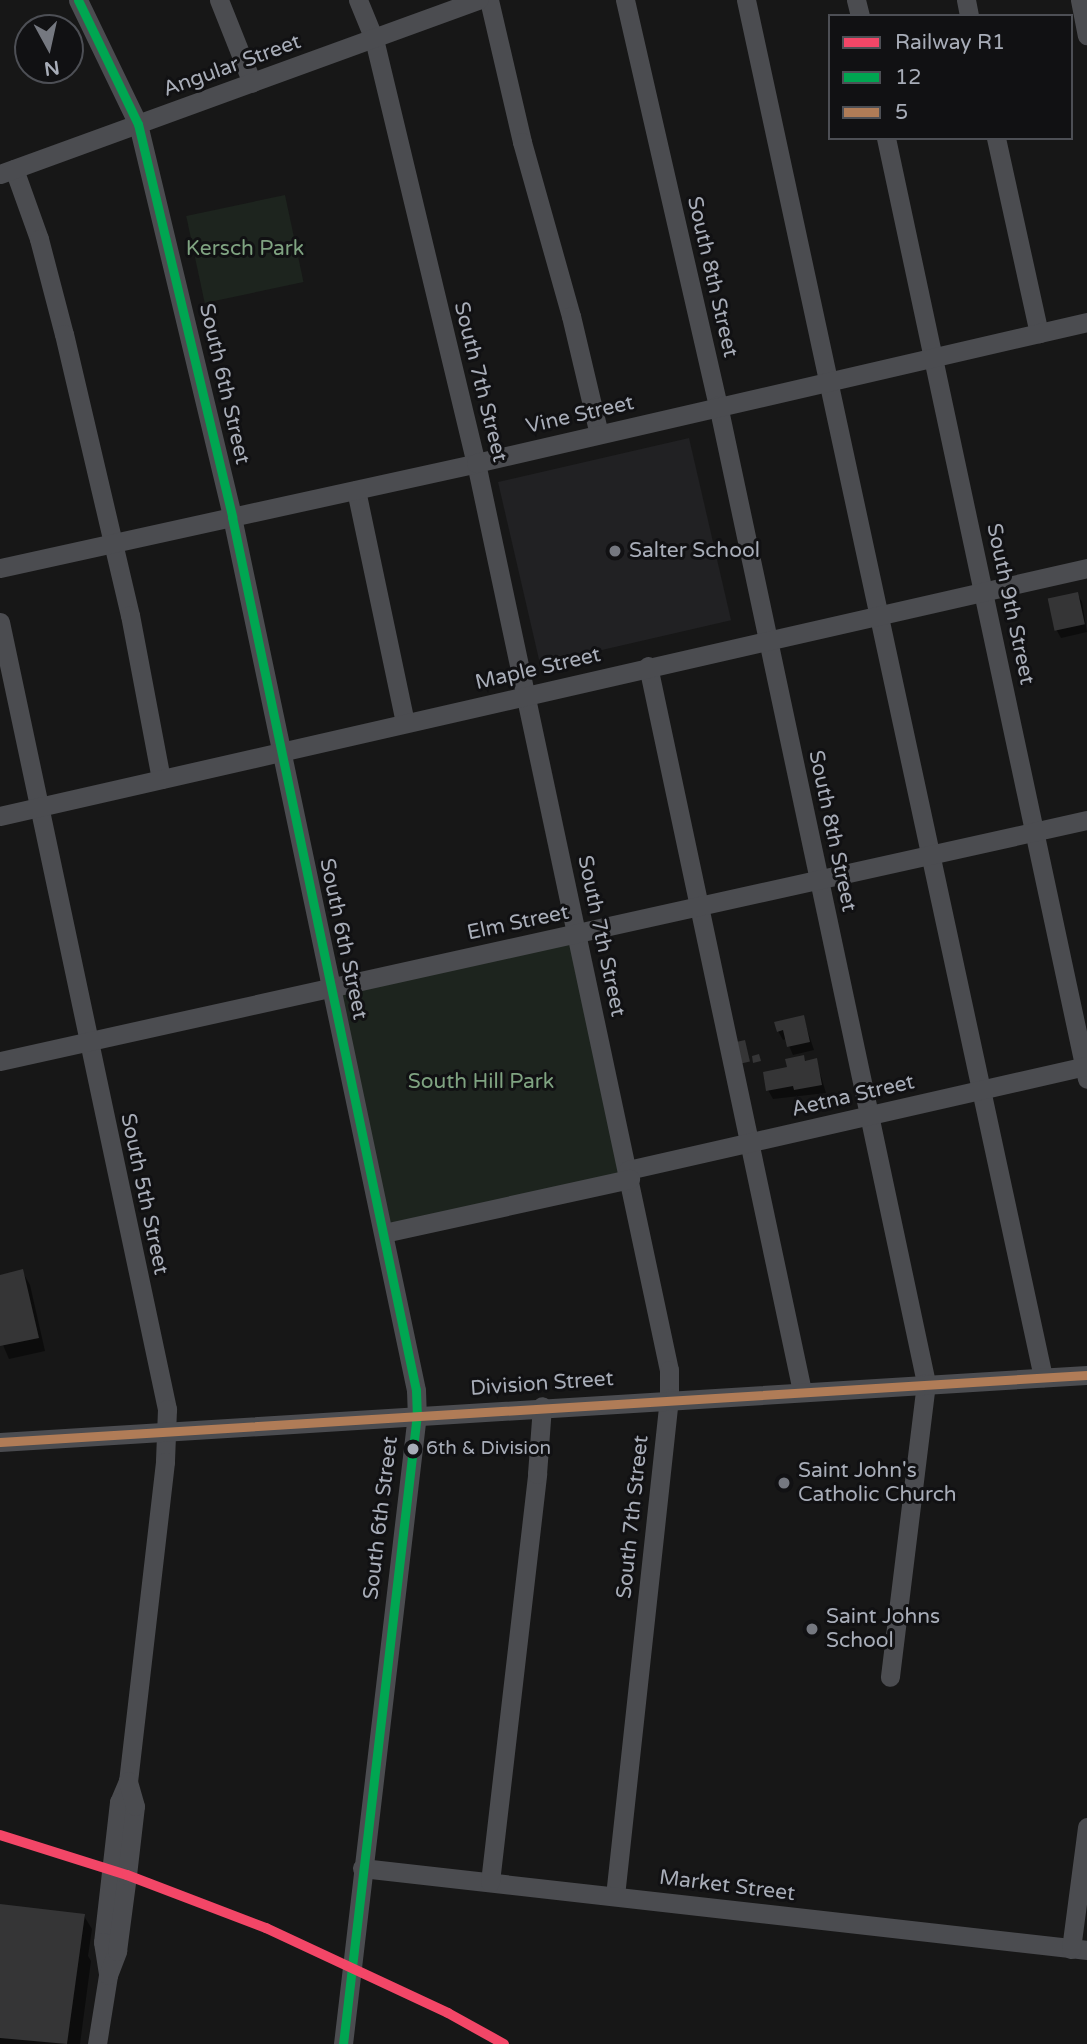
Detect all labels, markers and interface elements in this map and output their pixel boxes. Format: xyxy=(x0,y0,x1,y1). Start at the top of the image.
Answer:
north arrow xyxy=(14,14,84,84)
legend xyxy=(828,14,1073,140)
street label: Angular Street xyxy=(160,29,304,103)
text: Railway R1 xyxy=(895,30,1005,55)
text: N xyxy=(43,56,61,80)
text: 12 xyxy=(895,65,921,90)
text: 5 xyxy=(895,100,908,125)
street label: South 8th Street xyxy=(681,194,743,360)
park label: Kersch Park xyxy=(186,236,304,262)
street label: South 7th Street xyxy=(448,299,512,465)
street label: South 6th Street xyxy=(193,301,255,467)
street label: Vine Street xyxy=(524,390,636,440)
street label: South 9th Street xyxy=(981,521,1039,687)
place label: Salter School xyxy=(629,538,760,564)
marker: Salter School xyxy=(607,543,623,559)
street label: Maple Street xyxy=(473,642,603,696)
street label: South 8th Street xyxy=(803,748,861,914)
street label: South 7th Street xyxy=(572,853,630,1019)
street label: South 6th Street xyxy=(314,856,372,1022)
street label: Elm Street xyxy=(465,900,571,946)
park label: South Hill Park xyxy=(408,1069,554,1095)
street label: Aetna Street xyxy=(789,1070,917,1122)
street label: South 5th Street xyxy=(115,1111,173,1277)
street label: Division Street xyxy=(470,1366,614,1402)
street label: South 7th Street xyxy=(612,1434,654,1600)
street label: South 6th Street xyxy=(358,1435,404,1601)
place label: 6th & Division xyxy=(426,1438,551,1460)
marker: 6th & Division xyxy=(406,1442,420,1456)
place label: Saint John's Catholic Church xyxy=(798,1458,957,1508)
marker: Saint John's Catholic Church xyxy=(776,1475,792,1491)
place label: Saint Johns School xyxy=(826,1604,940,1654)
marker: Saint Johns School xyxy=(804,1621,820,1637)
street label: Market Street xyxy=(658,1865,796,1907)

